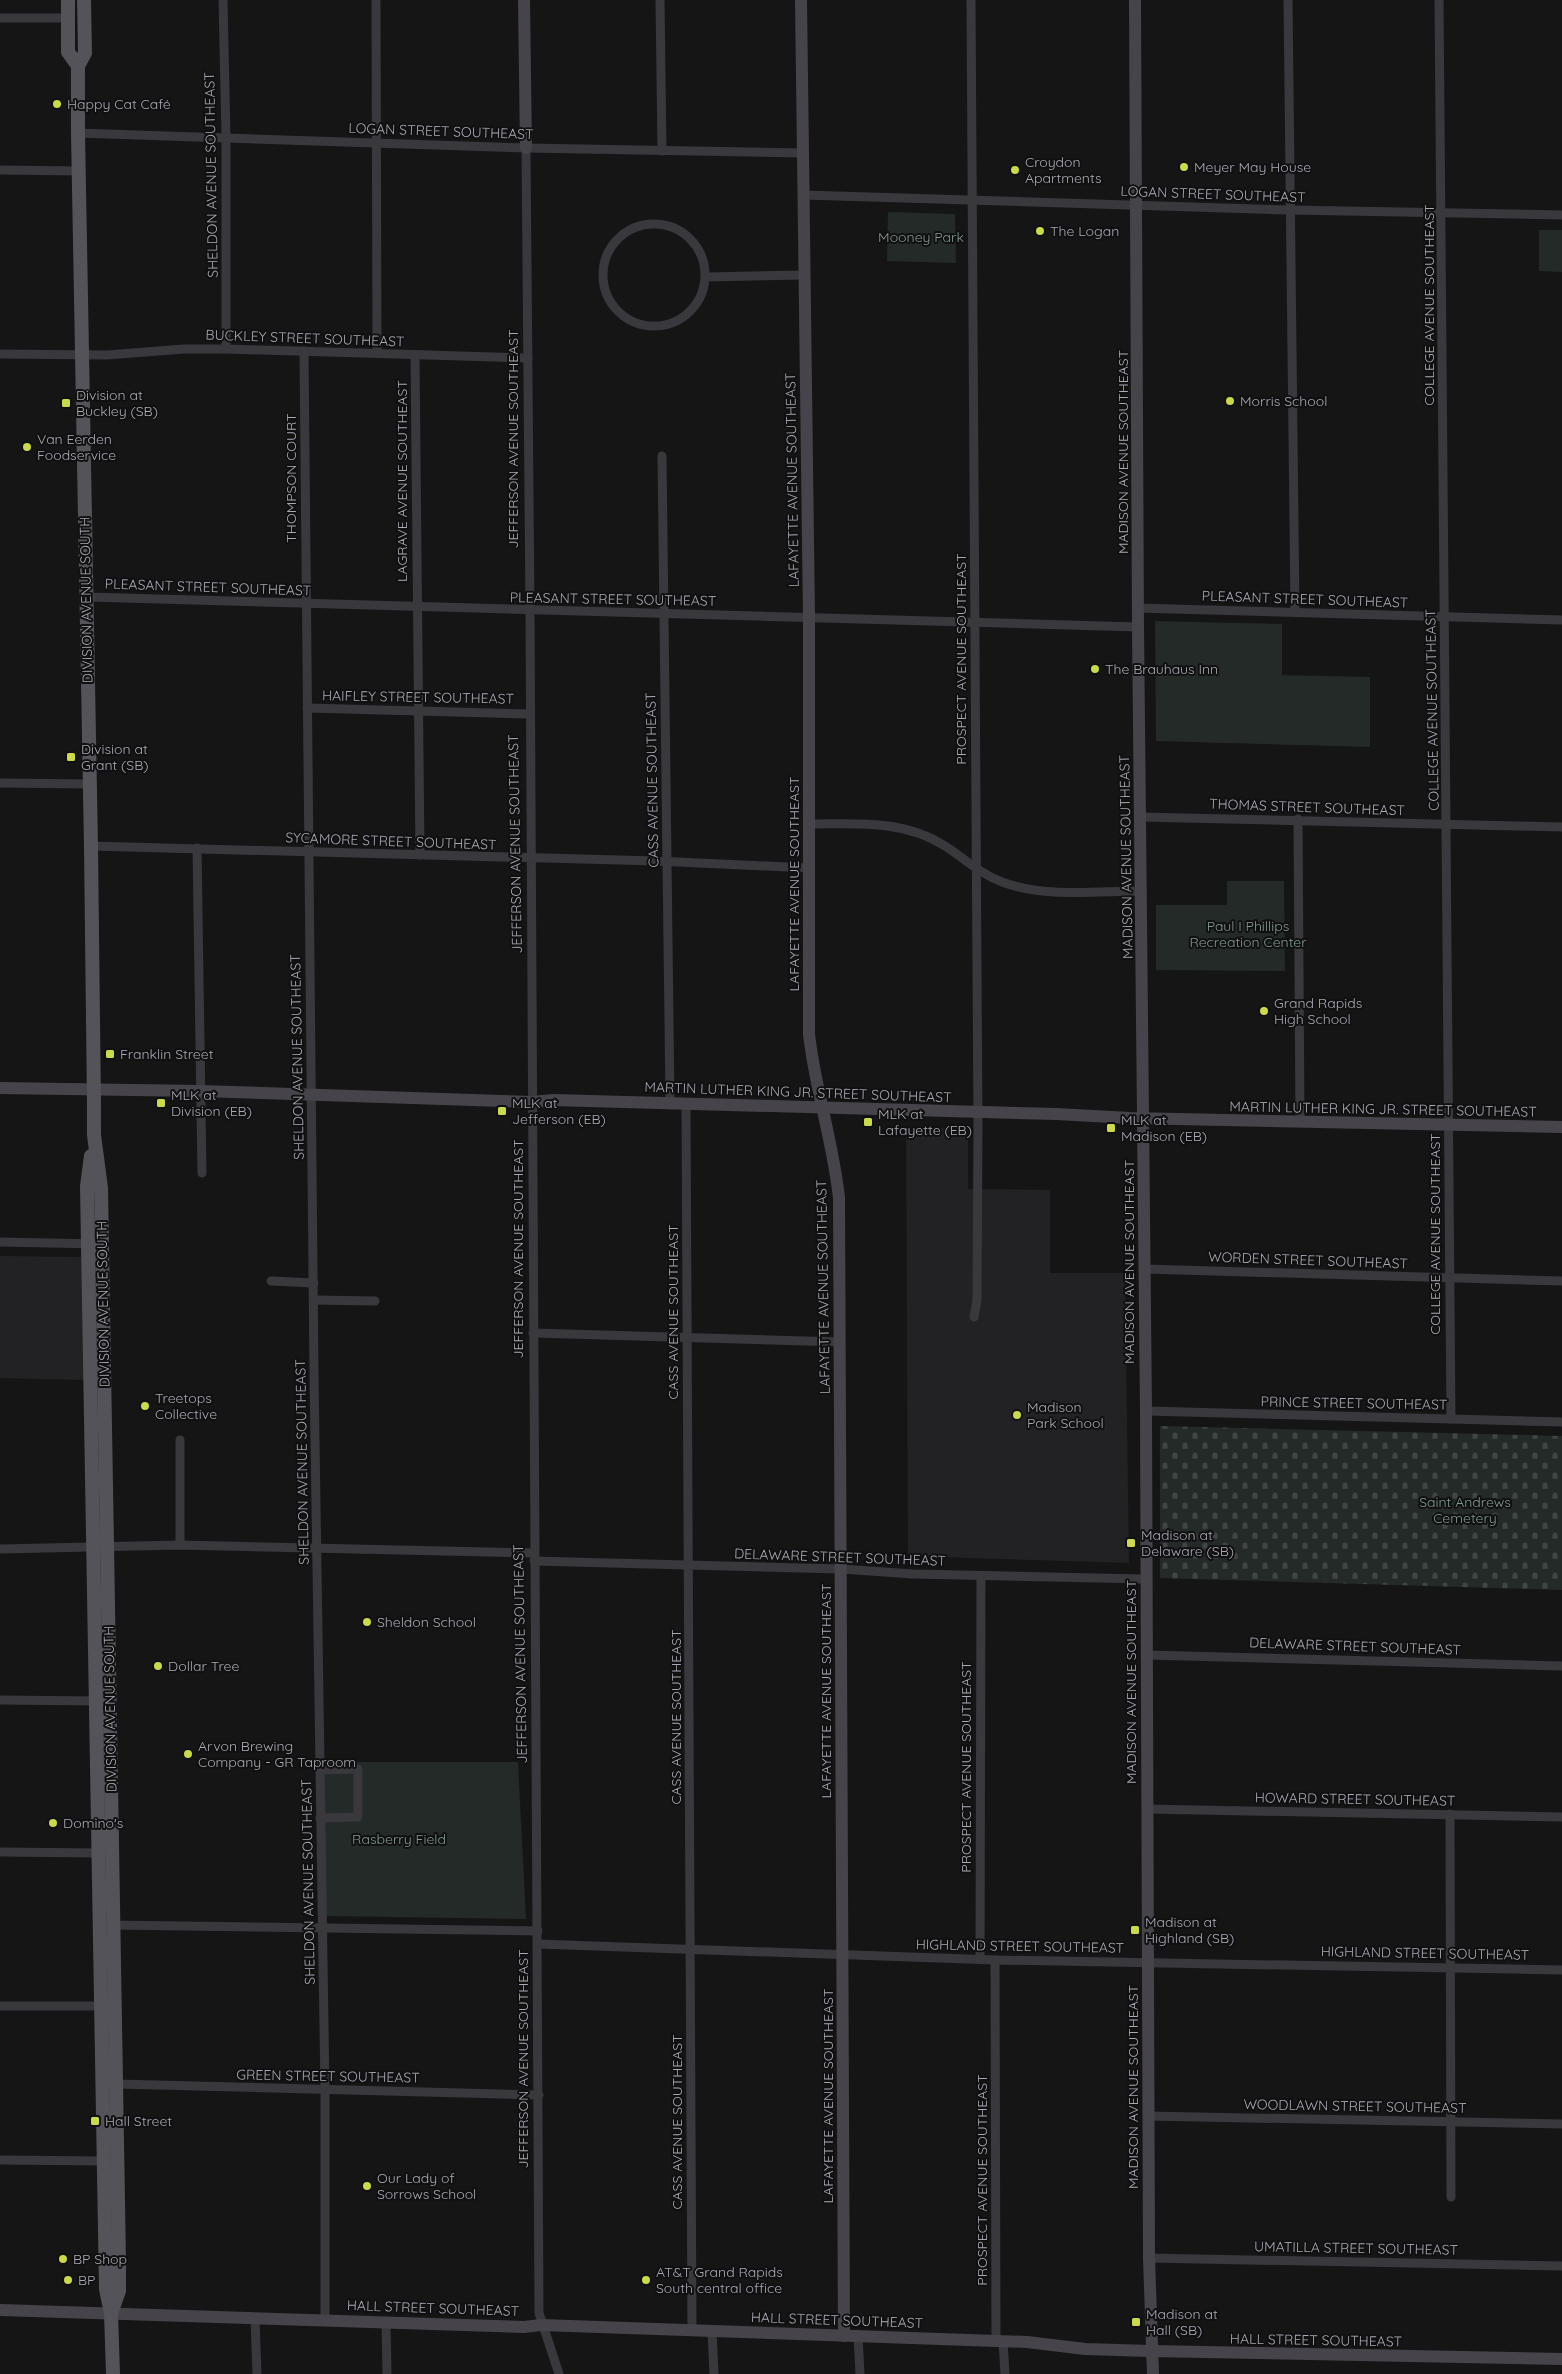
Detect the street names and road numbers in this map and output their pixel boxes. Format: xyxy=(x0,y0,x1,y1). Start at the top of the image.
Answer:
street label: SHELDON AVENUE SOUTHEAST xyxy=(200,72,222,278)
street label: LOGAN STREET SOUTHEAST xyxy=(348,119,534,143)
street label: LOGAN STREET SOUTHEAST xyxy=(1120,182,1306,206)
street label: COLLEGE AVENUE SOUTHEAST xyxy=(1420,204,1438,406)
street label: BUCKLEY STREET SOUTHEAST xyxy=(205,326,405,350)
street label: JEFFERSON AVENUE SOUTHEAST xyxy=(504,329,522,549)
street label: MADISON AVENUE SOUTHEAST xyxy=(1114,350,1132,554)
street label: LAFAYETTE AVENUE SOUTHEAST xyxy=(781,372,803,588)
street label: LAGRAVE AVENUE SOUTHEAST xyxy=(393,380,411,582)
street label: THOMPSON COURT xyxy=(282,413,300,543)
street label: DIVISION AVENUE SOUTH xyxy=(76,517,96,683)
street label: PROSPECT AVENUE SOUTHEAST xyxy=(952,553,970,765)
street label: PLEASANT STREET SOUTHEAST xyxy=(104,574,312,600)
street label: PLEASANT STREET SOUTHEAST xyxy=(1201,586,1409,612)
street label: PLEASANT STREET SOUTHEAST xyxy=(510,588,716,610)
street label: COLLEGE AVENUE SOUTHEAST xyxy=(1421,609,1443,811)
street label: HAIFLEY STREET SOUTHEAST xyxy=(322,686,514,708)
street label: CASS AVENUE SOUTHEAST xyxy=(641,692,663,868)
street label: JEFFERSON AVENUE SOUTHEAST xyxy=(504,734,526,954)
street label: MADISON AVENUE SOUTHEAST xyxy=(1115,755,1137,959)
street label: LAFAYETTE AVENUE SOUTHEAST xyxy=(785,777,803,991)
street label: THOMAS STREET SOUTHEAST xyxy=(1209,795,1405,819)
street label: SYCAMORE STREET SOUTHEAST xyxy=(285,828,497,854)
street label: SHELDON AVENUE SOUTHEAST xyxy=(286,954,308,1160)
street label: MARTIN LUTHER KING JR. STREET SOUTHEAST xyxy=(644,1078,952,1106)
street label: MARTIN LUTHER KING JR. STREET SOUTHEAST xyxy=(1229,1097,1537,1121)
street label: COLLEGE AVENUE SOUTHEAST xyxy=(1426,1133,1444,1335)
street label: JEFFERSON AVENUE SOUTHEAST xyxy=(509,1139,527,1359)
street label: MADISON AVENUE SOUTHEAST xyxy=(1120,1160,1138,1364)
street label: LAFAYETTE AVENUE SOUTHEAST xyxy=(812,1179,834,1395)
street label: DIVISION AVENUE SOUTH xyxy=(93,1221,113,1387)
street label: CASS AVENUE SOUTHEAST xyxy=(664,1224,682,1400)
street label: WORDEN STREET SOUTHEAST xyxy=(1208,1248,1408,1272)
street label: SHELDON AVENUE SOUTHEAST xyxy=(291,1359,313,1565)
street label: PRINCE STREET SOUTHEAST xyxy=(1261,1392,1447,1414)
street label: JEFFERSON AVENUE SOUTHEAST xyxy=(509,1544,531,1764)
street label: DELAWARE STREET SOUTHEAST xyxy=(734,1544,946,1570)
street label: MADISON AVENUE SOUTHEAST xyxy=(1122,1580,1140,1784)
street label: LAFAYETTE AVENUE SOUTHEAST xyxy=(817,1584,835,1798)
street label: DIVISION AVENUE SOUTH xyxy=(100,1626,120,1792)
street label: CASS AVENUE SOUTHEAST xyxy=(667,1629,685,1805)
street label: DELAWARE STREET SOUTHEAST xyxy=(1249,1633,1461,1659)
street label: PROSPECT AVENUE SOUTHEAST xyxy=(957,1661,975,1873)
street label: SHELDON AVENUE SOUTHEAST xyxy=(297,1779,319,1985)
street label: HOWARD STREET SOUTHEAST xyxy=(1255,1788,1455,1810)
street label: HIGHLAND STREET SOUTHEAST xyxy=(916,1935,1124,1957)
street label: HIGHLAND STREET SOUTHEAST xyxy=(1321,1942,1529,1964)
street label: JEFFERSON AVENUE SOUTHEAST xyxy=(514,1949,532,2169)
street label: MADISON AVENUE SOUTHEAST xyxy=(1124,1985,1142,2189)
street label: LAFAYETTE AVENUE SOUTHEAST xyxy=(819,1989,837,2203)
street label: CASS AVENUE SOUTHEAST xyxy=(668,2034,686,2210)
street label: GREEN STREET SOUTHEAST xyxy=(236,2065,420,2087)
street label: PROSPECT AVENUE SOUTHEAST xyxy=(973,2074,991,2286)
street label: WOODLAWN STREET SOUTHEAST xyxy=(1243,2095,1467,2117)
street label: UMATILLA STREET SOUTHEAST xyxy=(1254,2237,1458,2259)
street label: HALL STREET SOUTHEAST xyxy=(347,2296,519,2320)
street label: HALL STREET SOUTHEAST xyxy=(751,2308,923,2332)
street label: HALL STREET SOUTHEAST xyxy=(1230,2329,1402,2351)

